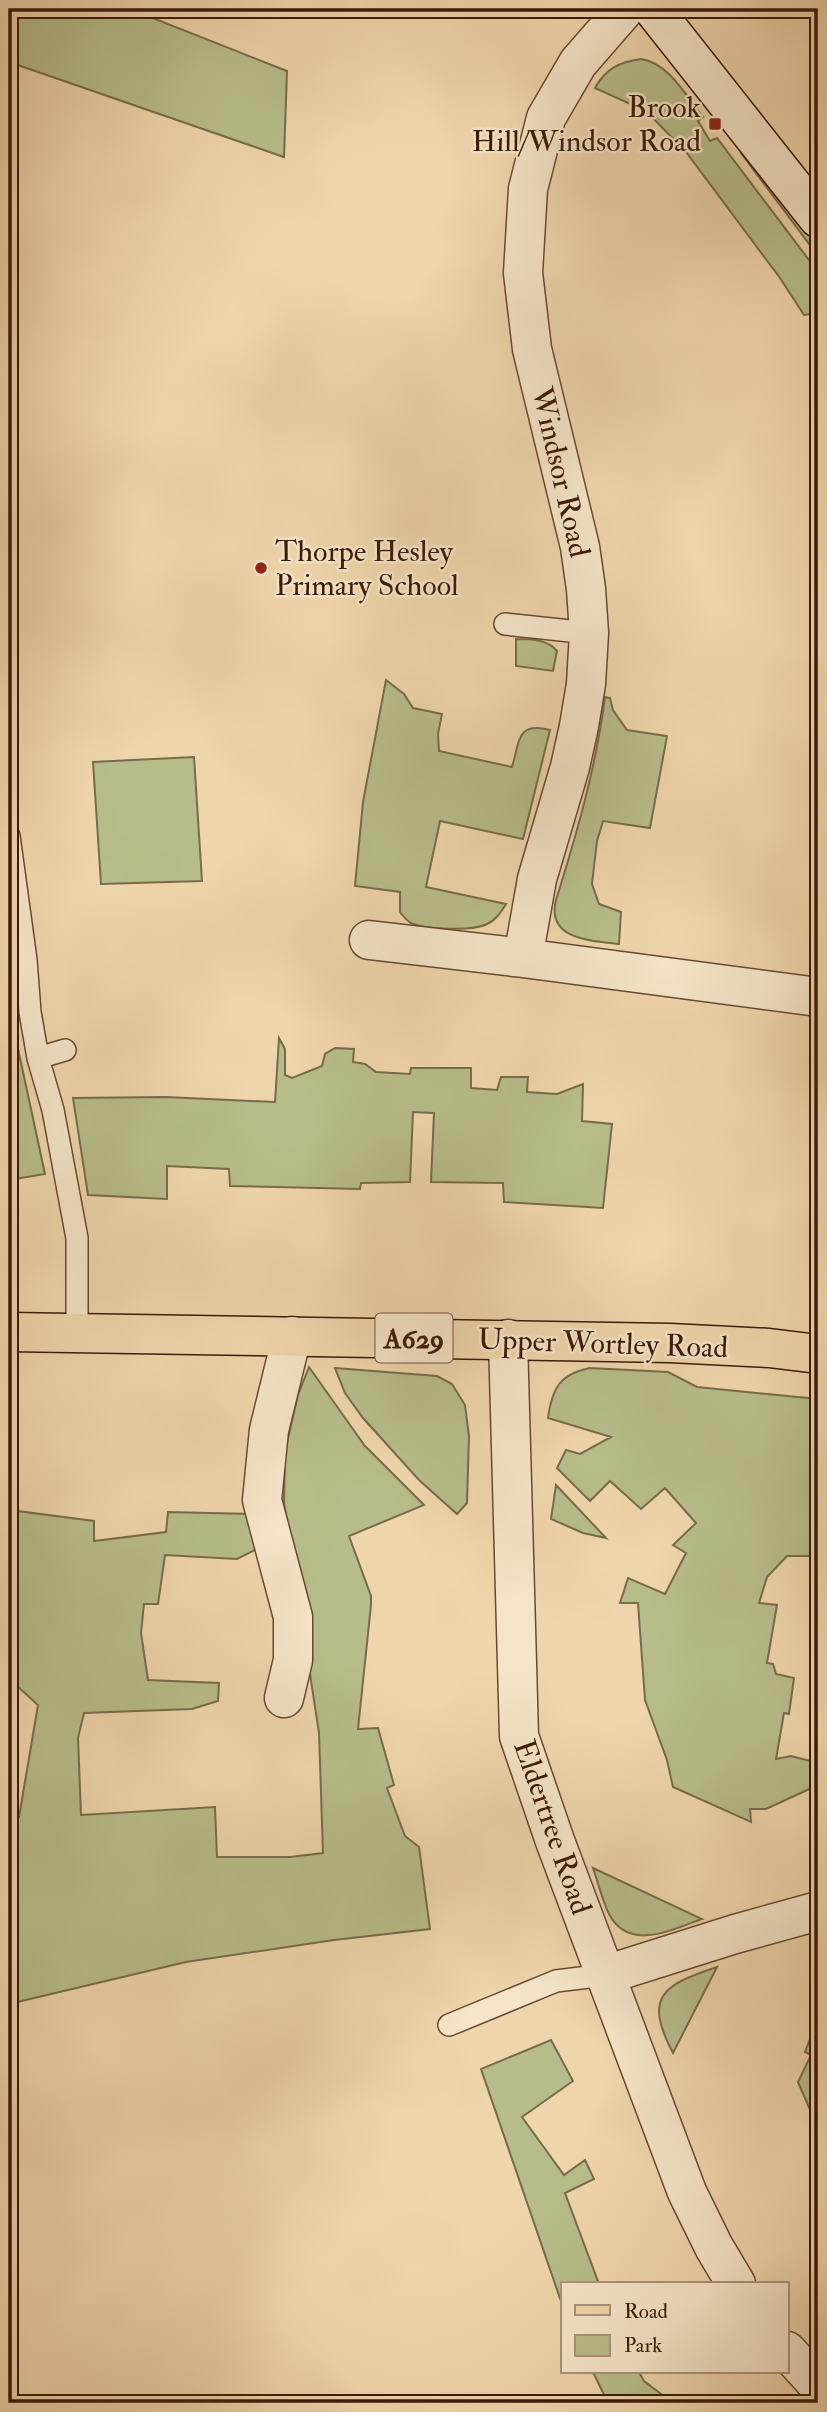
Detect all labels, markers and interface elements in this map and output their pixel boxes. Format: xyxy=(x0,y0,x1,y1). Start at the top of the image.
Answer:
place label: Brook Hill/Windsor Road xyxy=(472,89,701,160)
marker: Brook Hill/Windsor Road xyxy=(707,116,723,132)
street label: Windsor Road xyxy=(523,382,598,561)
place label: Thorpe Hesley Primary School xyxy=(275,533,459,604)
marker: Thorpe Hesley Primary School xyxy=(253,560,269,576)
road number: A629 xyxy=(376,1314,452,1362)
street label: Upper Wortley Road xyxy=(477,1321,729,1366)
street label: Eldertree Road xyxy=(505,1735,600,1920)
legend xyxy=(561,2282,788,2374)
text: Road xyxy=(624,2298,669,2325)
text: Park xyxy=(624,2332,662,2359)

